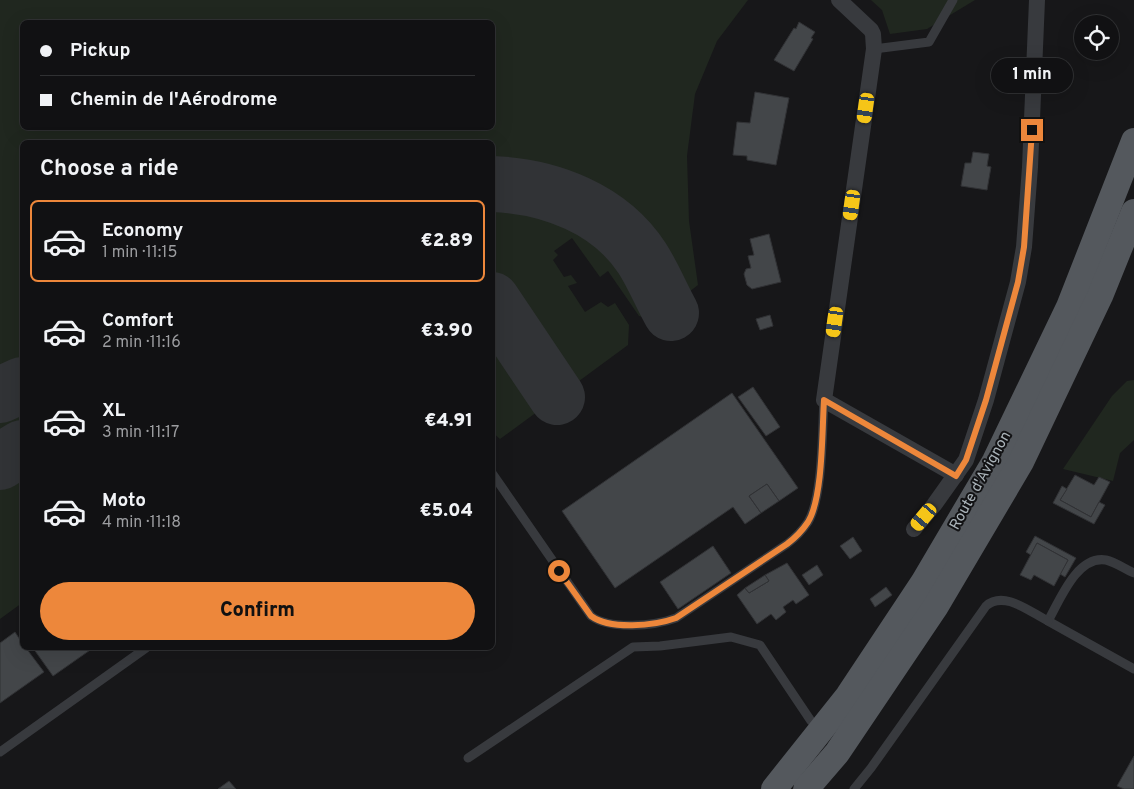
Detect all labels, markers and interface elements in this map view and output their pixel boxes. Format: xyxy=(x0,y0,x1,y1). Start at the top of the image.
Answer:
map controls xyxy=(1074,15,1119,60)
button: locate xyxy=(1074,15,1119,60)
text: Pickup xyxy=(70,39,130,63)
callout: 1 min xyxy=(991,58,1073,92)
text: 1 min xyxy=(1012,65,1052,85)
text: Chemin de l'Aérodrome xyxy=(70,88,277,112)
car xyxy=(856,92,875,124)
route end xyxy=(1021,119,1043,141)
text: Choose a ride xyxy=(40,156,178,183)
car xyxy=(842,189,861,221)
icon: car xyxy=(42,219,87,264)
text: Economy xyxy=(102,219,183,243)
text: €2.89 xyxy=(421,229,473,253)
text: 1 min · 11:15 xyxy=(102,243,177,263)
car xyxy=(825,306,844,338)
icon: car xyxy=(42,309,87,354)
text: Comfort xyxy=(102,309,174,333)
text: €3.90 xyxy=(421,319,473,343)
text: 2 min · 11:16 xyxy=(102,333,181,353)
icon: car xyxy=(42,399,87,444)
text: XL xyxy=(102,399,125,423)
text: €4.91 xyxy=(424,409,473,433)
text: 3 min · 11:17 xyxy=(102,423,179,443)
street label: Route d'Avignon xyxy=(946,428,1016,534)
icon: car xyxy=(42,489,87,534)
text: Moto xyxy=(102,489,146,513)
text: €5.04 xyxy=(420,499,473,523)
car xyxy=(908,501,939,533)
text: 4 min · 11:18 xyxy=(102,513,181,533)
route start xyxy=(548,560,570,582)
button: Confirm xyxy=(40,582,475,640)

